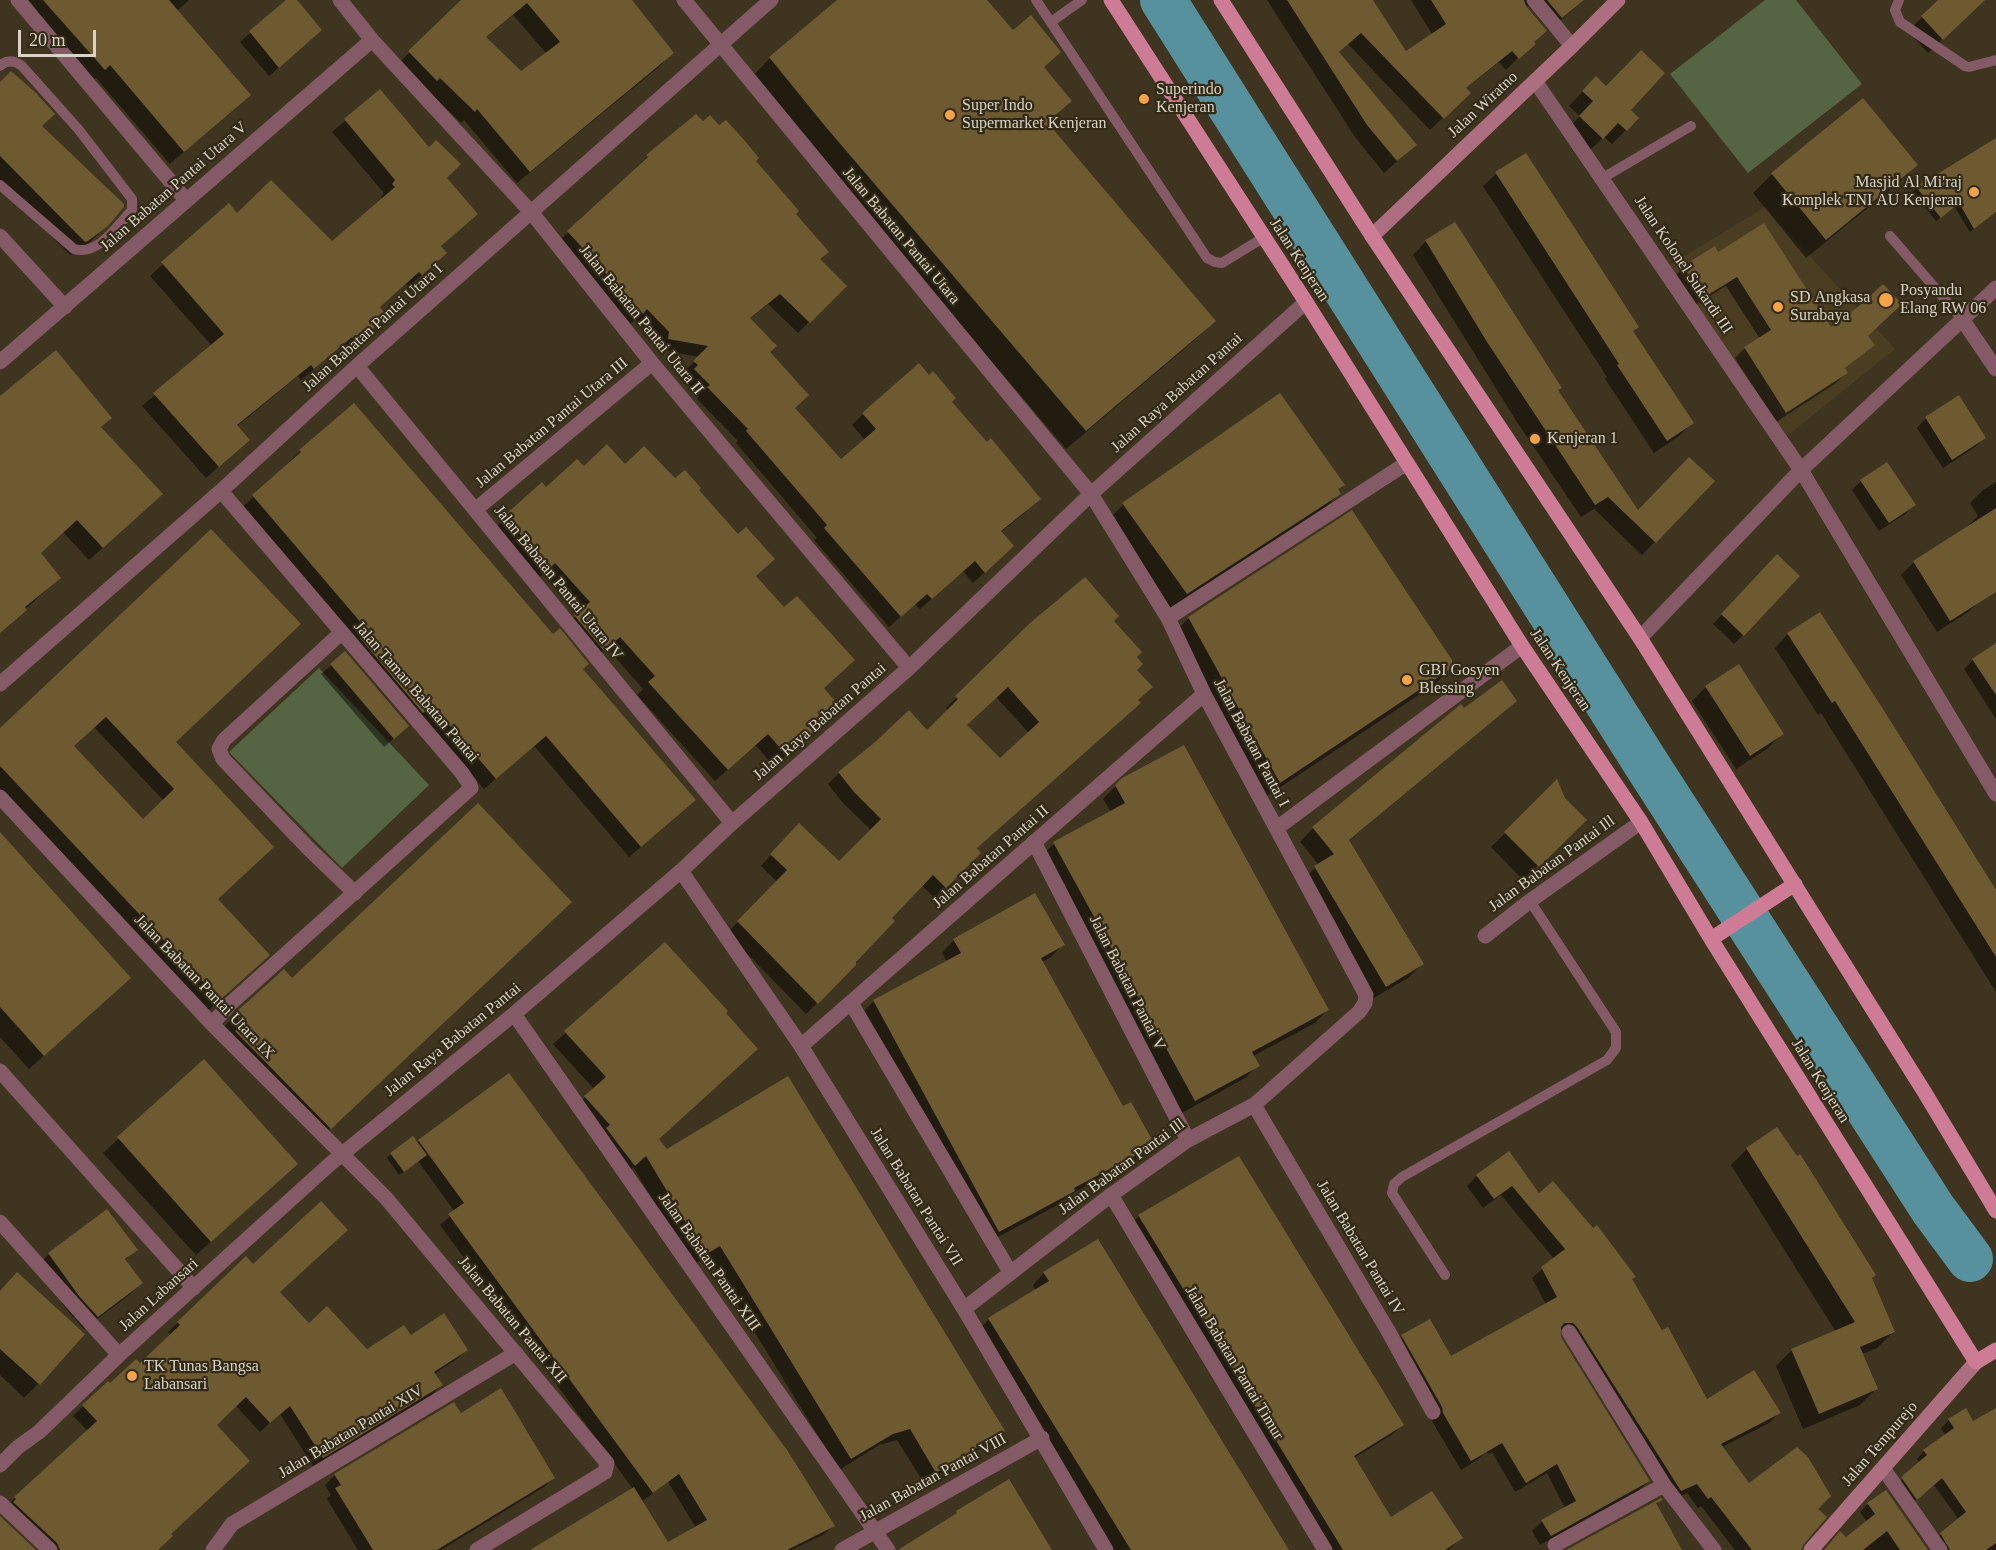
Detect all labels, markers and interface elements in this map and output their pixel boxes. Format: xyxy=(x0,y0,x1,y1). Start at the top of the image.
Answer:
scale bar xyxy=(21,18,99,56)
text: 20 m xyxy=(29,30,66,50)
street label: Jalan Wiratno xyxy=(1444,68,1522,142)
place label: Superindo Kenjeran xyxy=(1156,80,1222,118)
marker: Superindo Kenjeran xyxy=(1137,92,1151,106)
place label: Super Indo Supermarket Kenjeran xyxy=(962,96,1106,134)
marker: Super Indo Supermarket Kenjeran xyxy=(943,108,957,122)
street label: Jalan Babatan Pantai Utara V xyxy=(97,118,251,256)
street label: Jalan Babatan Pantai Utara xyxy=(838,164,964,308)
place label: Masjid Al Mi'raj Komplek TNI AU Kenjeran xyxy=(1782,173,1962,211)
marker: Masjid Al Mi'raj Komplek TNI AU Kenjeran xyxy=(1967,185,1981,199)
street label: Jalan Kolonel Sukardi III xyxy=(1630,192,1736,338)
street label: Jalan Kenjeran xyxy=(1265,215,1333,305)
street label: Jalan Babatan Pantai Utara II xyxy=(575,241,707,399)
street label: Jalan Babatan Pantai Utara I xyxy=(299,260,447,396)
place label: Posyandu Elang RW 06 xyxy=(1900,281,1986,319)
place label: SD Angkasa Surabaya xyxy=(1790,288,1870,326)
marker: Posyandu Elang RW 06 xyxy=(1877,291,1895,309)
marker: SD Angkasa Surabaya xyxy=(1771,300,1785,314)
street label: Jalan Raya Babatan Pantai xyxy=(1107,329,1247,457)
street label: Jalan Babatan Pantai Utara III xyxy=(472,354,632,492)
place label: Kenjeran 1 xyxy=(1547,429,1618,449)
marker: Kenjeran 1 xyxy=(1528,432,1542,446)
street label: Jalan Babatan Pantai Utara IV xyxy=(490,502,626,664)
street label: Jalan Taman Babatan Pantai xyxy=(350,618,482,766)
street label: Jalan Kenjeran xyxy=(1525,625,1595,715)
street label: Jalan Raya Babatan Pantai xyxy=(749,659,891,785)
place label: GBI Gosyen Blessing xyxy=(1419,661,1499,699)
marker: GBI Gosyen Blessing xyxy=(1400,673,1414,687)
street label: Jalan Babatan Pantai I xyxy=(1209,676,1293,810)
street label: Jalan Babatan Pantai II xyxy=(929,801,1053,913)
street label: Jalan Babatan Pantai Ill xyxy=(1485,812,1619,916)
street label: Jalan Babatan Pantai Utara IX xyxy=(130,911,278,1063)
street label: Jalan Babatan Pantai V xyxy=(1085,912,1169,1054)
street label: Jalan Raya Babatan Pantai xyxy=(381,979,525,1101)
street label: Jalan Kenjeran xyxy=(1787,1035,1853,1127)
street label: Jalan Babatan Pantai Ill xyxy=(1055,1115,1189,1219)
street label: Jalan Babatan Pantai VII xyxy=(866,1124,966,1270)
street label: Jalan Babatan Pantai IV xyxy=(1312,1177,1408,1319)
street label: Jalan Babatan Pantai XIII xyxy=(654,1189,764,1335)
street label: Jalan Babatan Pantai XII xyxy=(453,1253,571,1387)
street label: Jalan Labansari xyxy=(115,1254,203,1336)
street label: Jalan Babatan Pantai Timur xyxy=(1180,1282,1288,1444)
place label: TK Tunas Bangsa Labansari xyxy=(144,1357,259,1395)
marker: TK Tunas Bangsa Labansari xyxy=(125,1369,139,1383)
street label: Jalan Babatan Pantai XIV xyxy=(275,1381,427,1483)
street label: Jalan Tempurejo xyxy=(1838,1398,1922,1490)
street label: Jalan Babatan Pantai VIII xyxy=(856,1430,1010,1526)

